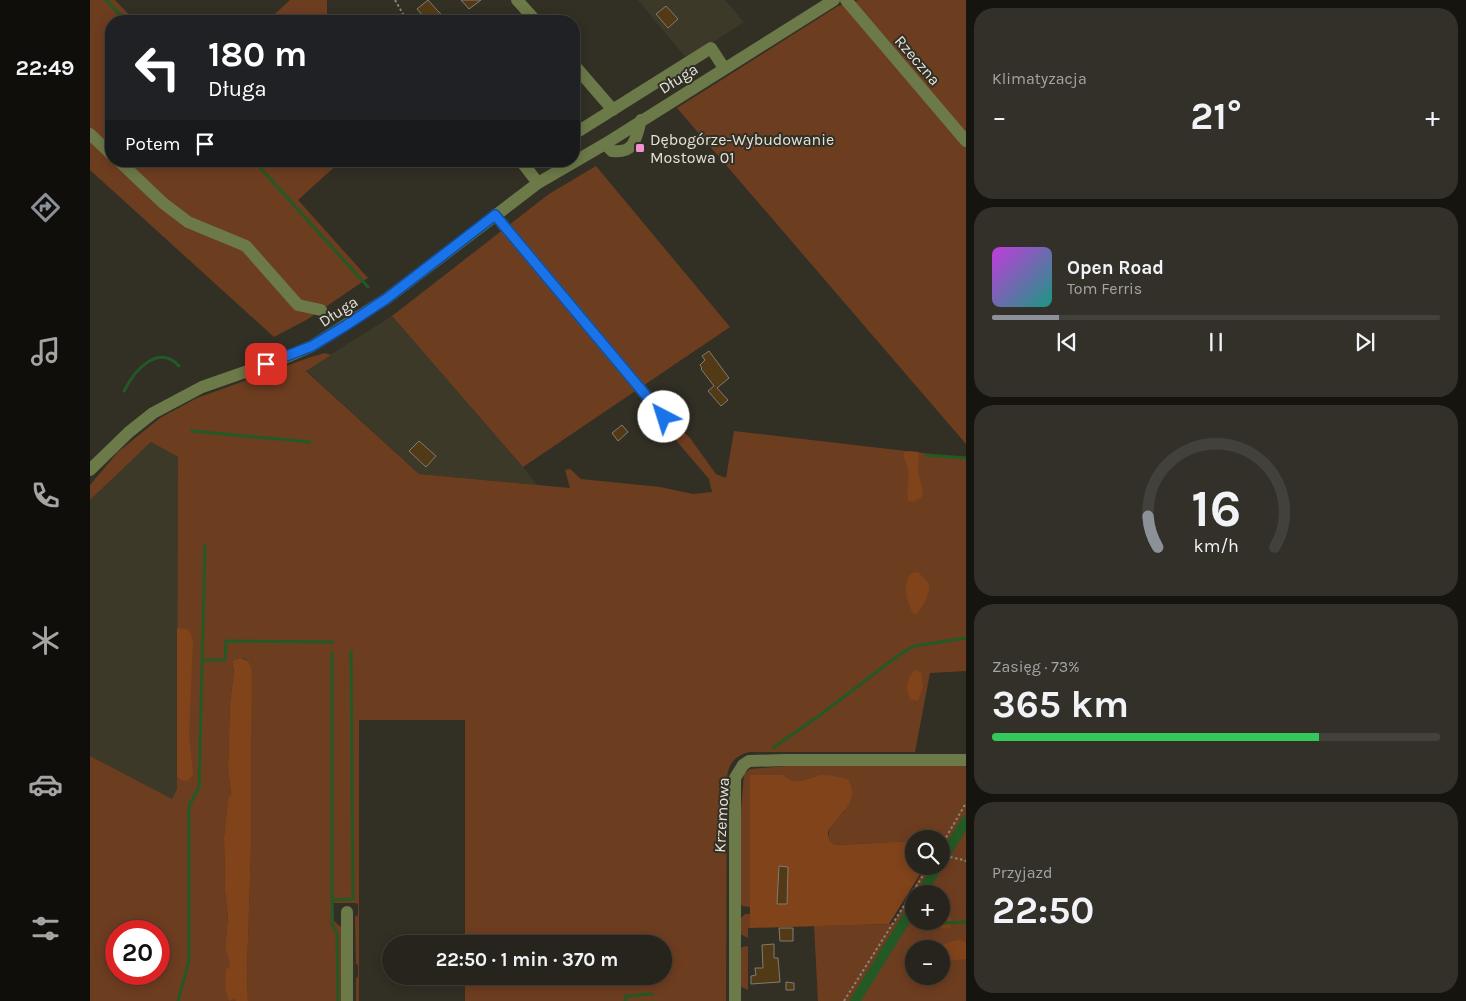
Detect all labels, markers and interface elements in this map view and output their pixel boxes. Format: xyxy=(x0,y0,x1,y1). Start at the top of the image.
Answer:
street label: Rzeczna xyxy=(891,31,944,89)
text: 180 m xyxy=(208,34,307,75)
icon: left xyxy=(125,35,190,100)
text: 22:49 xyxy=(15,55,75,81)
street label: Długa xyxy=(655,59,701,98)
text: Klimatyzacja xyxy=(992,69,1087,88)
text: Długa xyxy=(208,76,267,102)
text: 21° xyxy=(1190,94,1242,139)
text: − xyxy=(992,100,1007,133)
text: + xyxy=(1425,100,1440,133)
icon: arrive xyxy=(191,130,219,158)
place label: Dębogórze-Wybudowanie Mostowa 01 xyxy=(650,130,834,167)
text: Potem xyxy=(125,133,181,155)
marker: Dębogórze-Wybudowanie Mostowa 01 xyxy=(634,142,646,154)
icon: directions xyxy=(28,190,63,225)
text: Open Road xyxy=(1067,257,1164,279)
text: Tom Ferris xyxy=(1067,279,1142,298)
street label: Długa xyxy=(315,292,361,331)
icon: previous xyxy=(1053,328,1081,356)
icon: pause xyxy=(1202,328,1230,356)
icon: next xyxy=(1351,328,1379,356)
icon: music xyxy=(28,334,63,369)
pin xyxy=(245,343,287,385)
icon: arrive xyxy=(252,350,280,378)
position arrow xyxy=(637,390,689,442)
icon: phone xyxy=(28,478,63,513)
text: 16 xyxy=(1191,478,1241,539)
text: km/h xyxy=(1193,536,1239,557)
icon: climate xyxy=(28,623,63,658)
text: Zasięg · 73% xyxy=(992,657,1080,676)
text: 365 km xyxy=(992,682,1129,727)
icon: car xyxy=(28,767,63,802)
street label: Krzemowa xyxy=(710,777,733,853)
map controls xyxy=(905,830,950,985)
button: search xyxy=(905,830,950,875)
text: Przyjazd xyxy=(992,863,1053,882)
button: + xyxy=(905,885,950,930)
text: 22:50 xyxy=(992,888,1094,933)
icon: filters xyxy=(28,911,63,946)
speed limit sign: 20 xyxy=(105,920,170,985)
button: − xyxy=(905,940,950,985)
text: 22:50 · 1 min · 370 m xyxy=(436,949,618,971)

